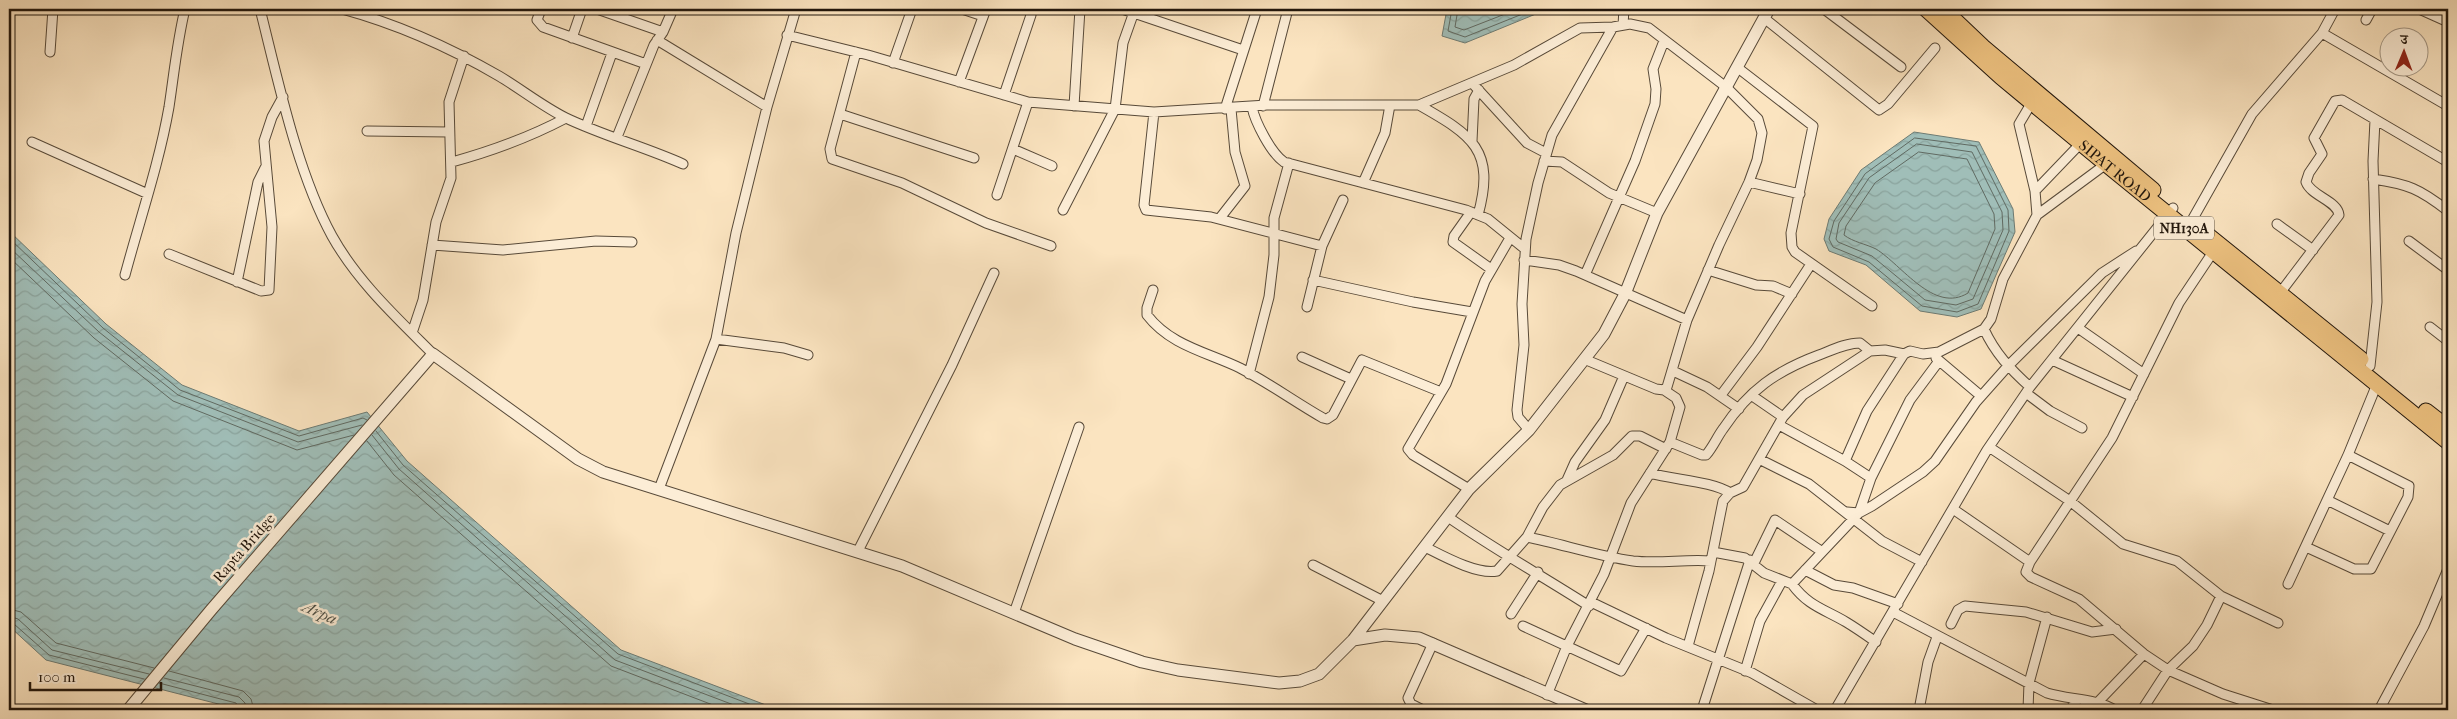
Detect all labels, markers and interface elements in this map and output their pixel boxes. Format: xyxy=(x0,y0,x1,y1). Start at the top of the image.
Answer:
north arrow xyxy=(2380,28,2430,78)
text: उ xyxy=(2400,31,2409,48)
street label: SIPAT ROAD xyxy=(2075,136,2155,206)
road number: NH130A xyxy=(2154,217,2214,240)
street label: Rapta Bridge xyxy=(209,509,279,586)
water label: Arpa xyxy=(298,596,340,628)
scale bar xyxy=(30,659,161,691)
text: 100 m xyxy=(38,668,76,686)

